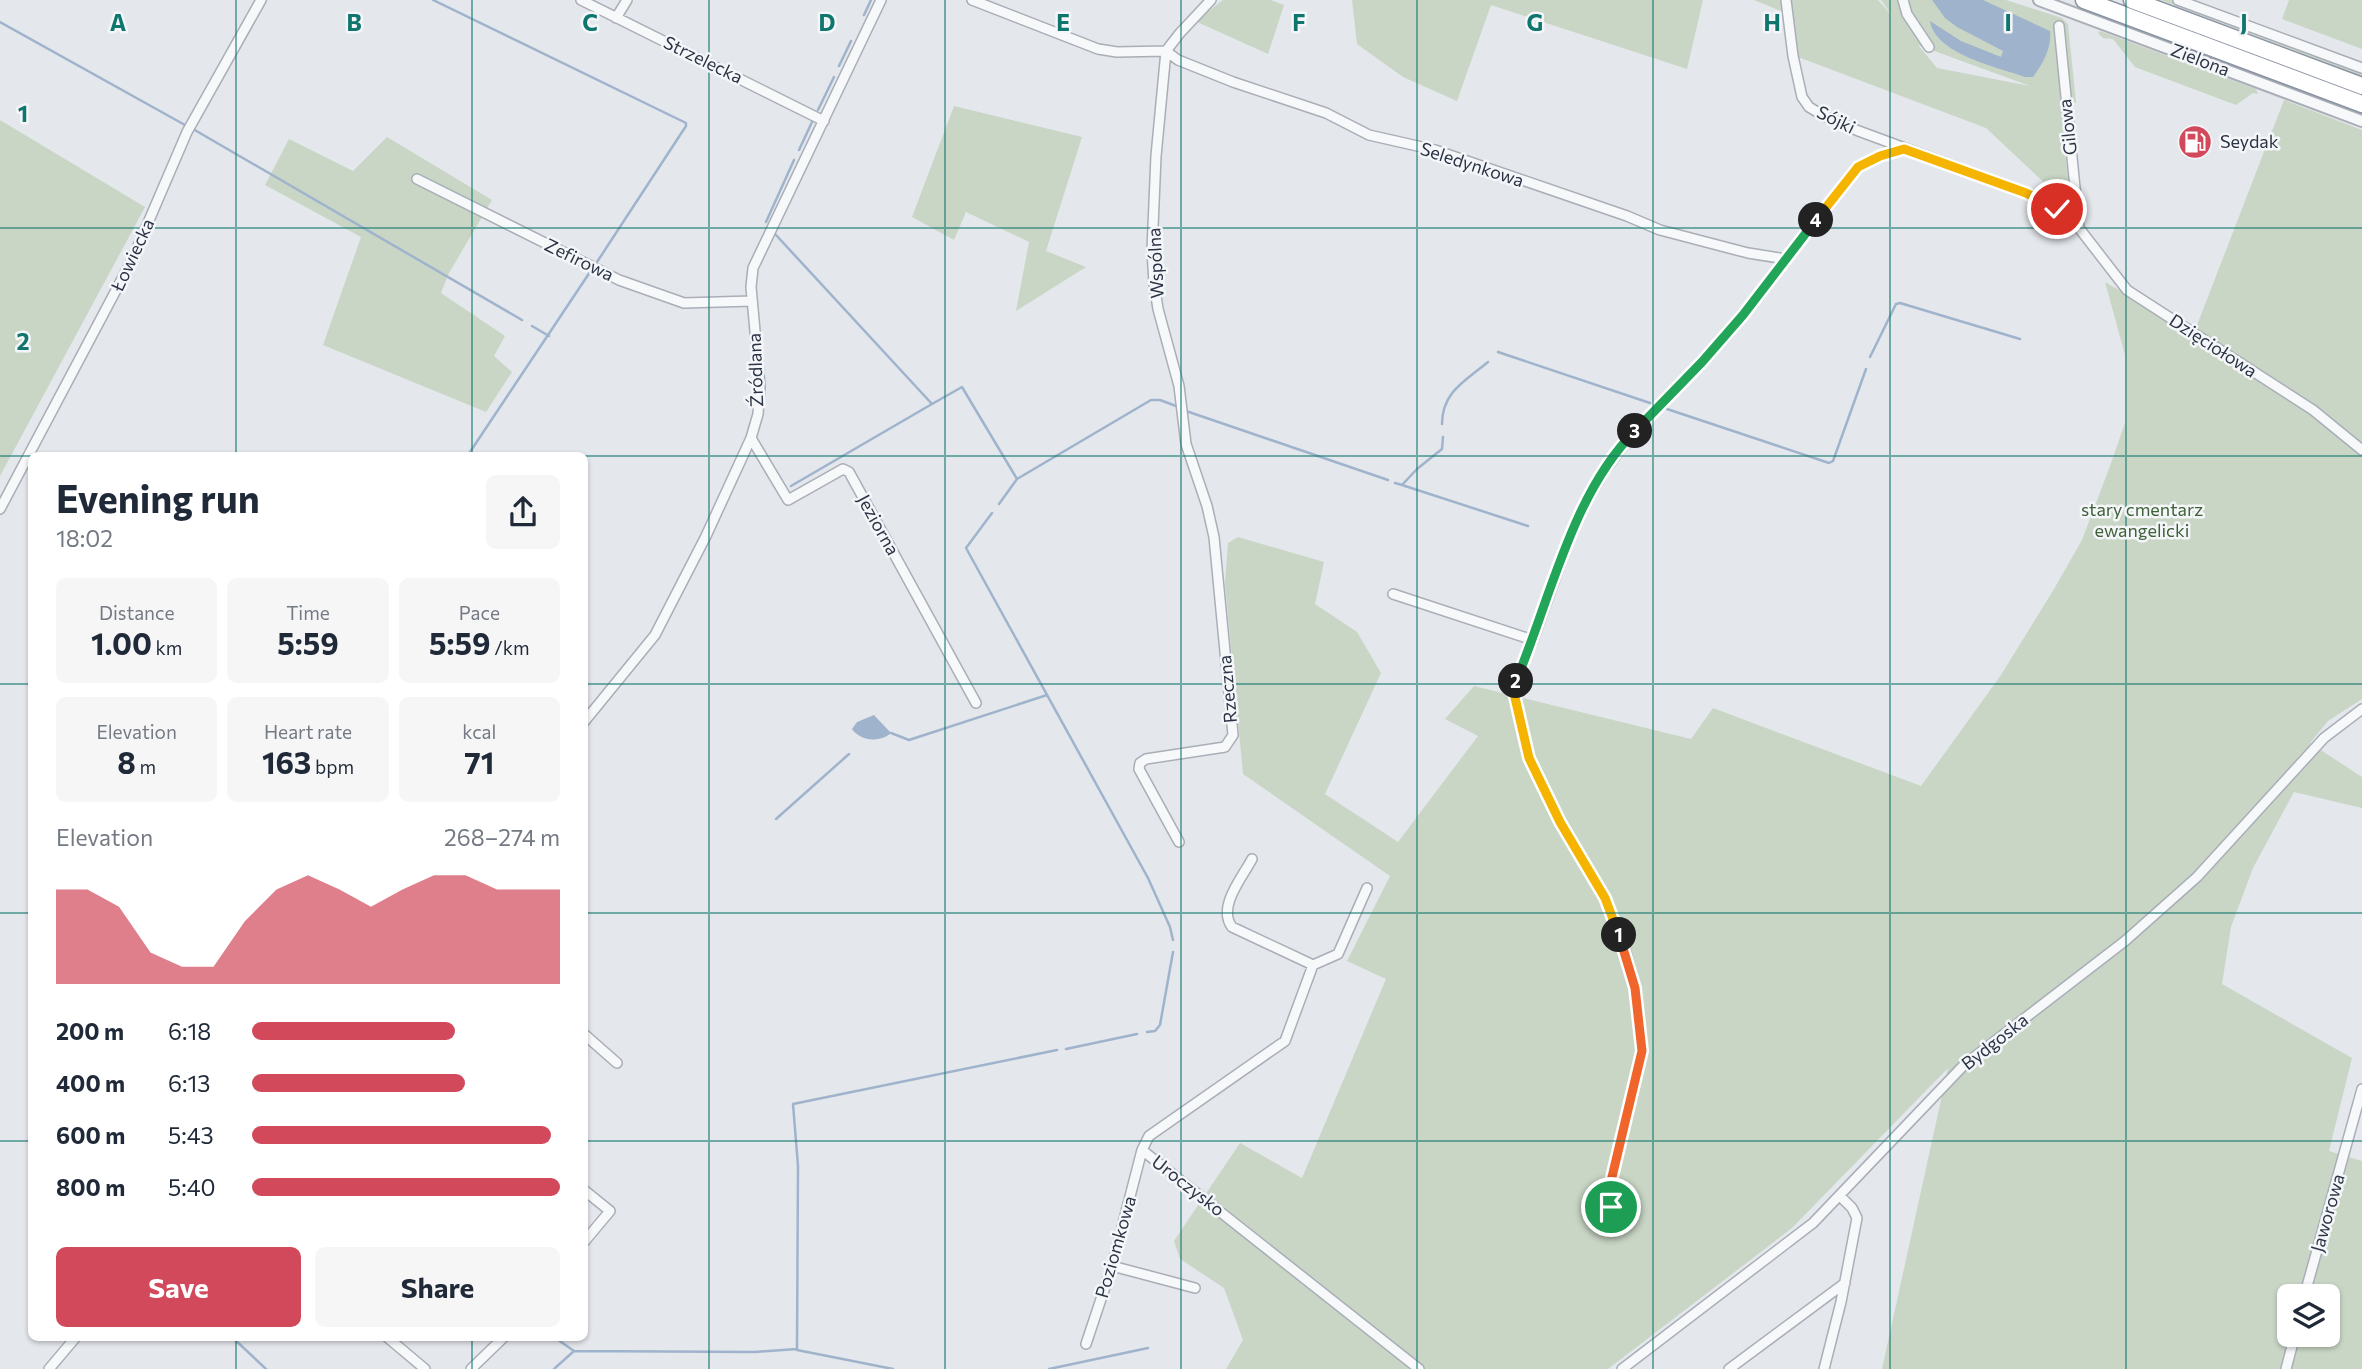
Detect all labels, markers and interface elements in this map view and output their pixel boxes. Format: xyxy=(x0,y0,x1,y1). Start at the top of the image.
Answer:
text: A xyxy=(110,8,127,36)
text: B xyxy=(346,8,362,36)
text: C xyxy=(582,8,598,36)
text: D xyxy=(819,8,836,36)
text: E xyxy=(1056,8,1070,36)
text: F xyxy=(1292,8,1306,36)
text: G xyxy=(1527,8,1543,36)
text: H xyxy=(1763,8,1781,36)
text: I xyxy=(2004,8,2012,36)
text: J xyxy=(2240,8,2248,36)
street label: Strzelecka xyxy=(660,30,747,88)
street label: Zielona xyxy=(2168,38,2233,80)
street label: Gilowa xyxy=(2053,98,2081,156)
text: 1 xyxy=(18,99,28,127)
street label: Sójki xyxy=(1814,100,1859,138)
fuel station icon: Seydak xyxy=(2176,123,2214,161)
place label: Seydak xyxy=(2220,130,2279,152)
street label: Seledynkowa xyxy=(1418,137,1527,191)
pin xyxy=(2027,179,2087,239)
icon: check xyxy=(2038,190,2076,228)
pin: 4 xyxy=(1798,202,1834,238)
text: 4 xyxy=(1810,208,1821,231)
street label: Łowiecka xyxy=(105,215,158,295)
street label: Wspólna xyxy=(1142,227,1168,299)
street label: Zefirowa xyxy=(541,233,618,285)
street label: Dzięciołowa xyxy=(2166,309,2262,382)
text: 2 xyxy=(16,327,30,355)
street label: Źródlana xyxy=(743,333,767,407)
pin: 3 xyxy=(1618,414,1652,448)
text: 3 xyxy=(1629,419,1640,442)
text: Evening run xyxy=(56,474,260,521)
button: share xyxy=(486,475,560,549)
street label: Jeziorna xyxy=(853,490,904,559)
park label: stary cmentarz ewangelicki xyxy=(2081,498,2203,541)
text: 18:02 xyxy=(56,524,113,552)
text: Distance xyxy=(99,601,174,624)
text: Time xyxy=(286,601,330,624)
text: Pace xyxy=(459,601,500,624)
text: 1.00 xyxy=(91,624,152,661)
text: 5:59 xyxy=(277,624,339,661)
text: 5:59 xyxy=(429,624,491,661)
text: km xyxy=(152,636,182,659)
text: /km xyxy=(491,636,530,659)
street label: Rzeczna xyxy=(1213,654,1241,724)
pin: 2 xyxy=(1498,664,1534,698)
text: 2 xyxy=(1510,669,1521,692)
text: Elevation xyxy=(97,720,177,743)
text: Heart rate xyxy=(264,720,352,743)
text: kcal xyxy=(462,720,496,743)
text: 8 xyxy=(117,743,136,780)
text: 163 xyxy=(262,743,311,780)
text: 71 xyxy=(464,743,494,780)
text: m xyxy=(136,755,156,778)
text: bpm xyxy=(311,755,354,778)
text: Elevation xyxy=(56,823,153,851)
text: 268–274 m xyxy=(444,823,560,851)
pin: 1 xyxy=(1602,918,1636,953)
text: 1 xyxy=(1614,923,1623,946)
street label: Bydgoska xyxy=(1957,1008,2032,1074)
text: 200 m xyxy=(56,1017,124,1045)
text: 6:18 xyxy=(168,1017,211,1045)
text: 400 m xyxy=(56,1069,125,1097)
text: 6:13 xyxy=(168,1069,210,1097)
text: 600 m xyxy=(56,1121,125,1149)
text: 5:43 xyxy=(168,1121,214,1149)
street label: Uroczysko xyxy=(1148,1150,1229,1220)
street label: Jaworowa xyxy=(2305,1171,2349,1254)
text: 800 m xyxy=(56,1173,125,1201)
text: 5:40 xyxy=(168,1173,215,1201)
pin xyxy=(1581,1177,1641,1237)
icon: arrive xyxy=(1592,1188,1630,1226)
street label: Poziomkowa xyxy=(1090,1193,1140,1300)
button: Save xyxy=(56,1247,301,1327)
button: Share xyxy=(315,1247,560,1327)
map controls xyxy=(2277,1284,2340,1347)
button: layers xyxy=(2277,1284,2340,1347)

